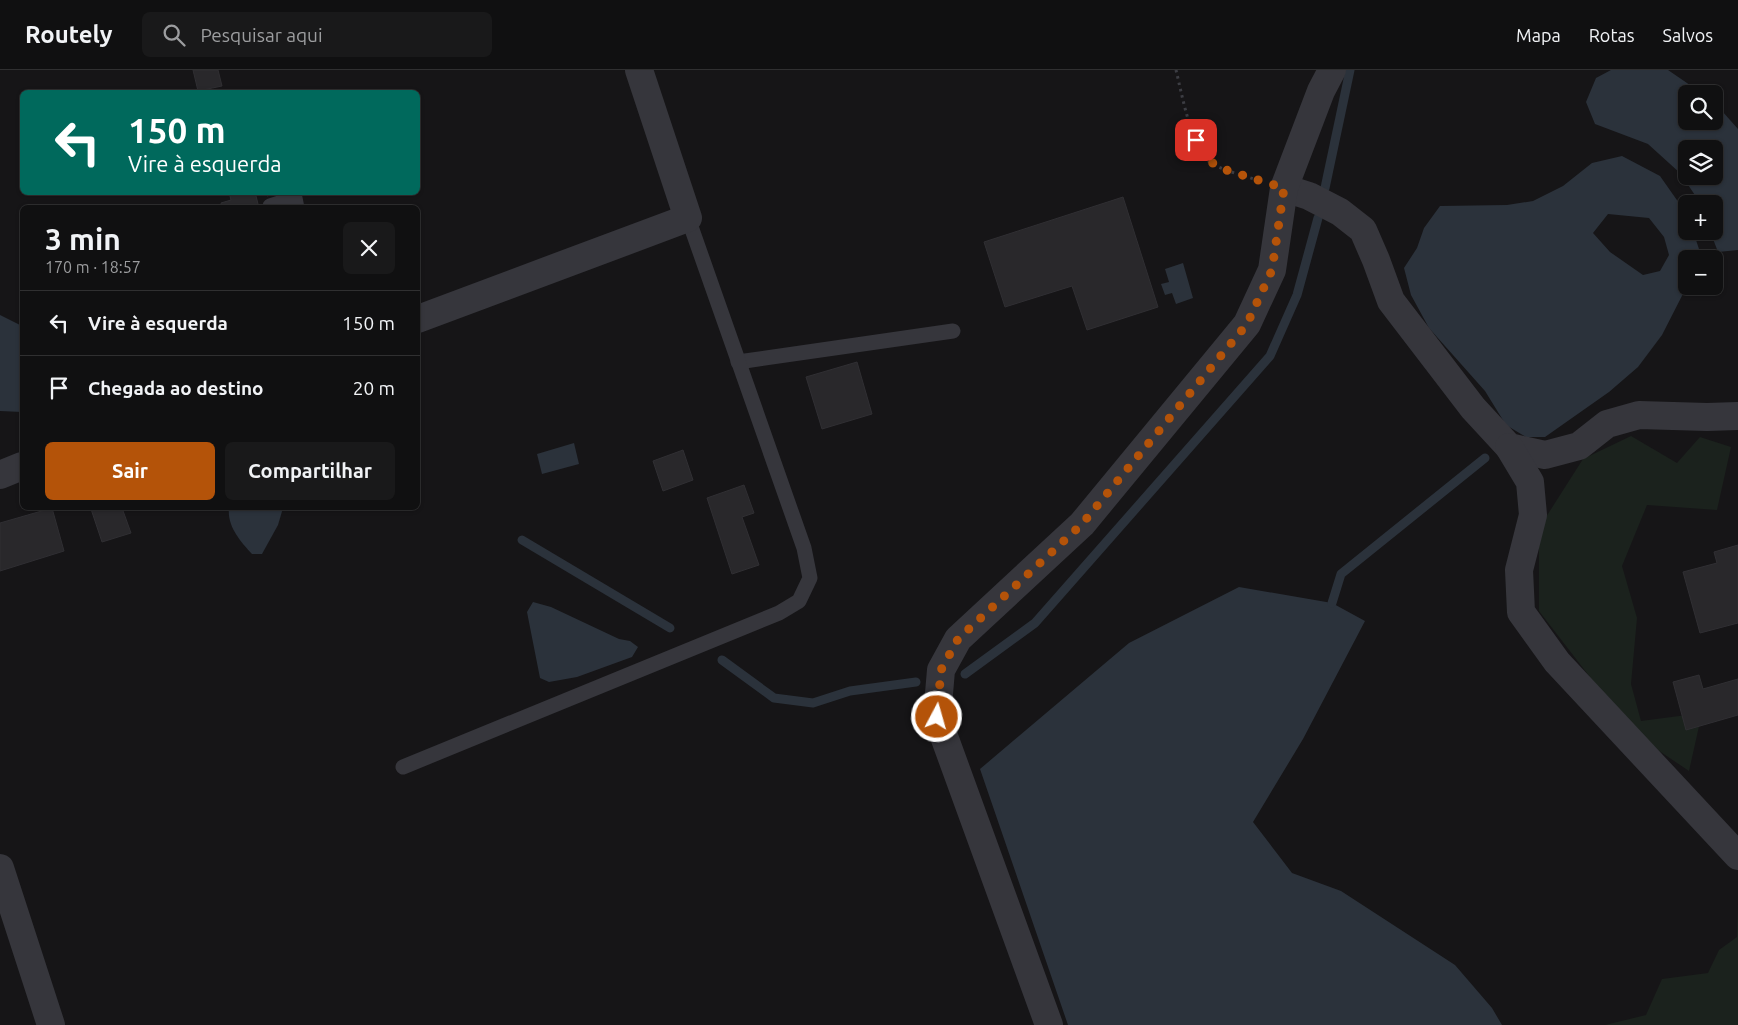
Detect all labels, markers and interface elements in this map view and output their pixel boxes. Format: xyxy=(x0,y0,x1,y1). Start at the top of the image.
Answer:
search box xyxy=(142,12,492,57)
text: Routely xyxy=(25,21,112,48)
icon: search xyxy=(160,21,188,49)
text: Pesquisar aqui xyxy=(200,24,323,46)
text: Mapa xyxy=(1516,25,1561,45)
text: Rotas xyxy=(1589,25,1635,45)
text: Salvos xyxy=(1663,25,1713,45)
map controls xyxy=(1678,85,1723,295)
button: search xyxy=(1678,85,1723,130)
icon: left xyxy=(45,110,110,175)
text: 150 m xyxy=(128,110,226,150)
pin xyxy=(1175,119,1217,161)
icon: arrive xyxy=(1182,126,1210,154)
button: layers xyxy=(1678,140,1723,185)
text: Vire à esquerda xyxy=(128,151,282,176)
button: + xyxy=(1678,195,1723,240)
text: 3 min xyxy=(45,222,121,256)
button: close xyxy=(343,222,395,274)
button: − xyxy=(1678,250,1723,295)
text: 170 m · 18:57 xyxy=(45,258,141,276)
icon: left xyxy=(45,309,73,337)
text: Vire à esquerda xyxy=(88,312,228,334)
text: 150 m xyxy=(342,312,395,334)
icon: arrive xyxy=(45,374,73,402)
text: Chegada ao destino xyxy=(88,377,264,399)
text: 20 m xyxy=(353,377,395,399)
button: Sair xyxy=(45,442,215,500)
button: Compartilhar xyxy=(225,442,395,500)
position arrow xyxy=(910,690,962,742)

